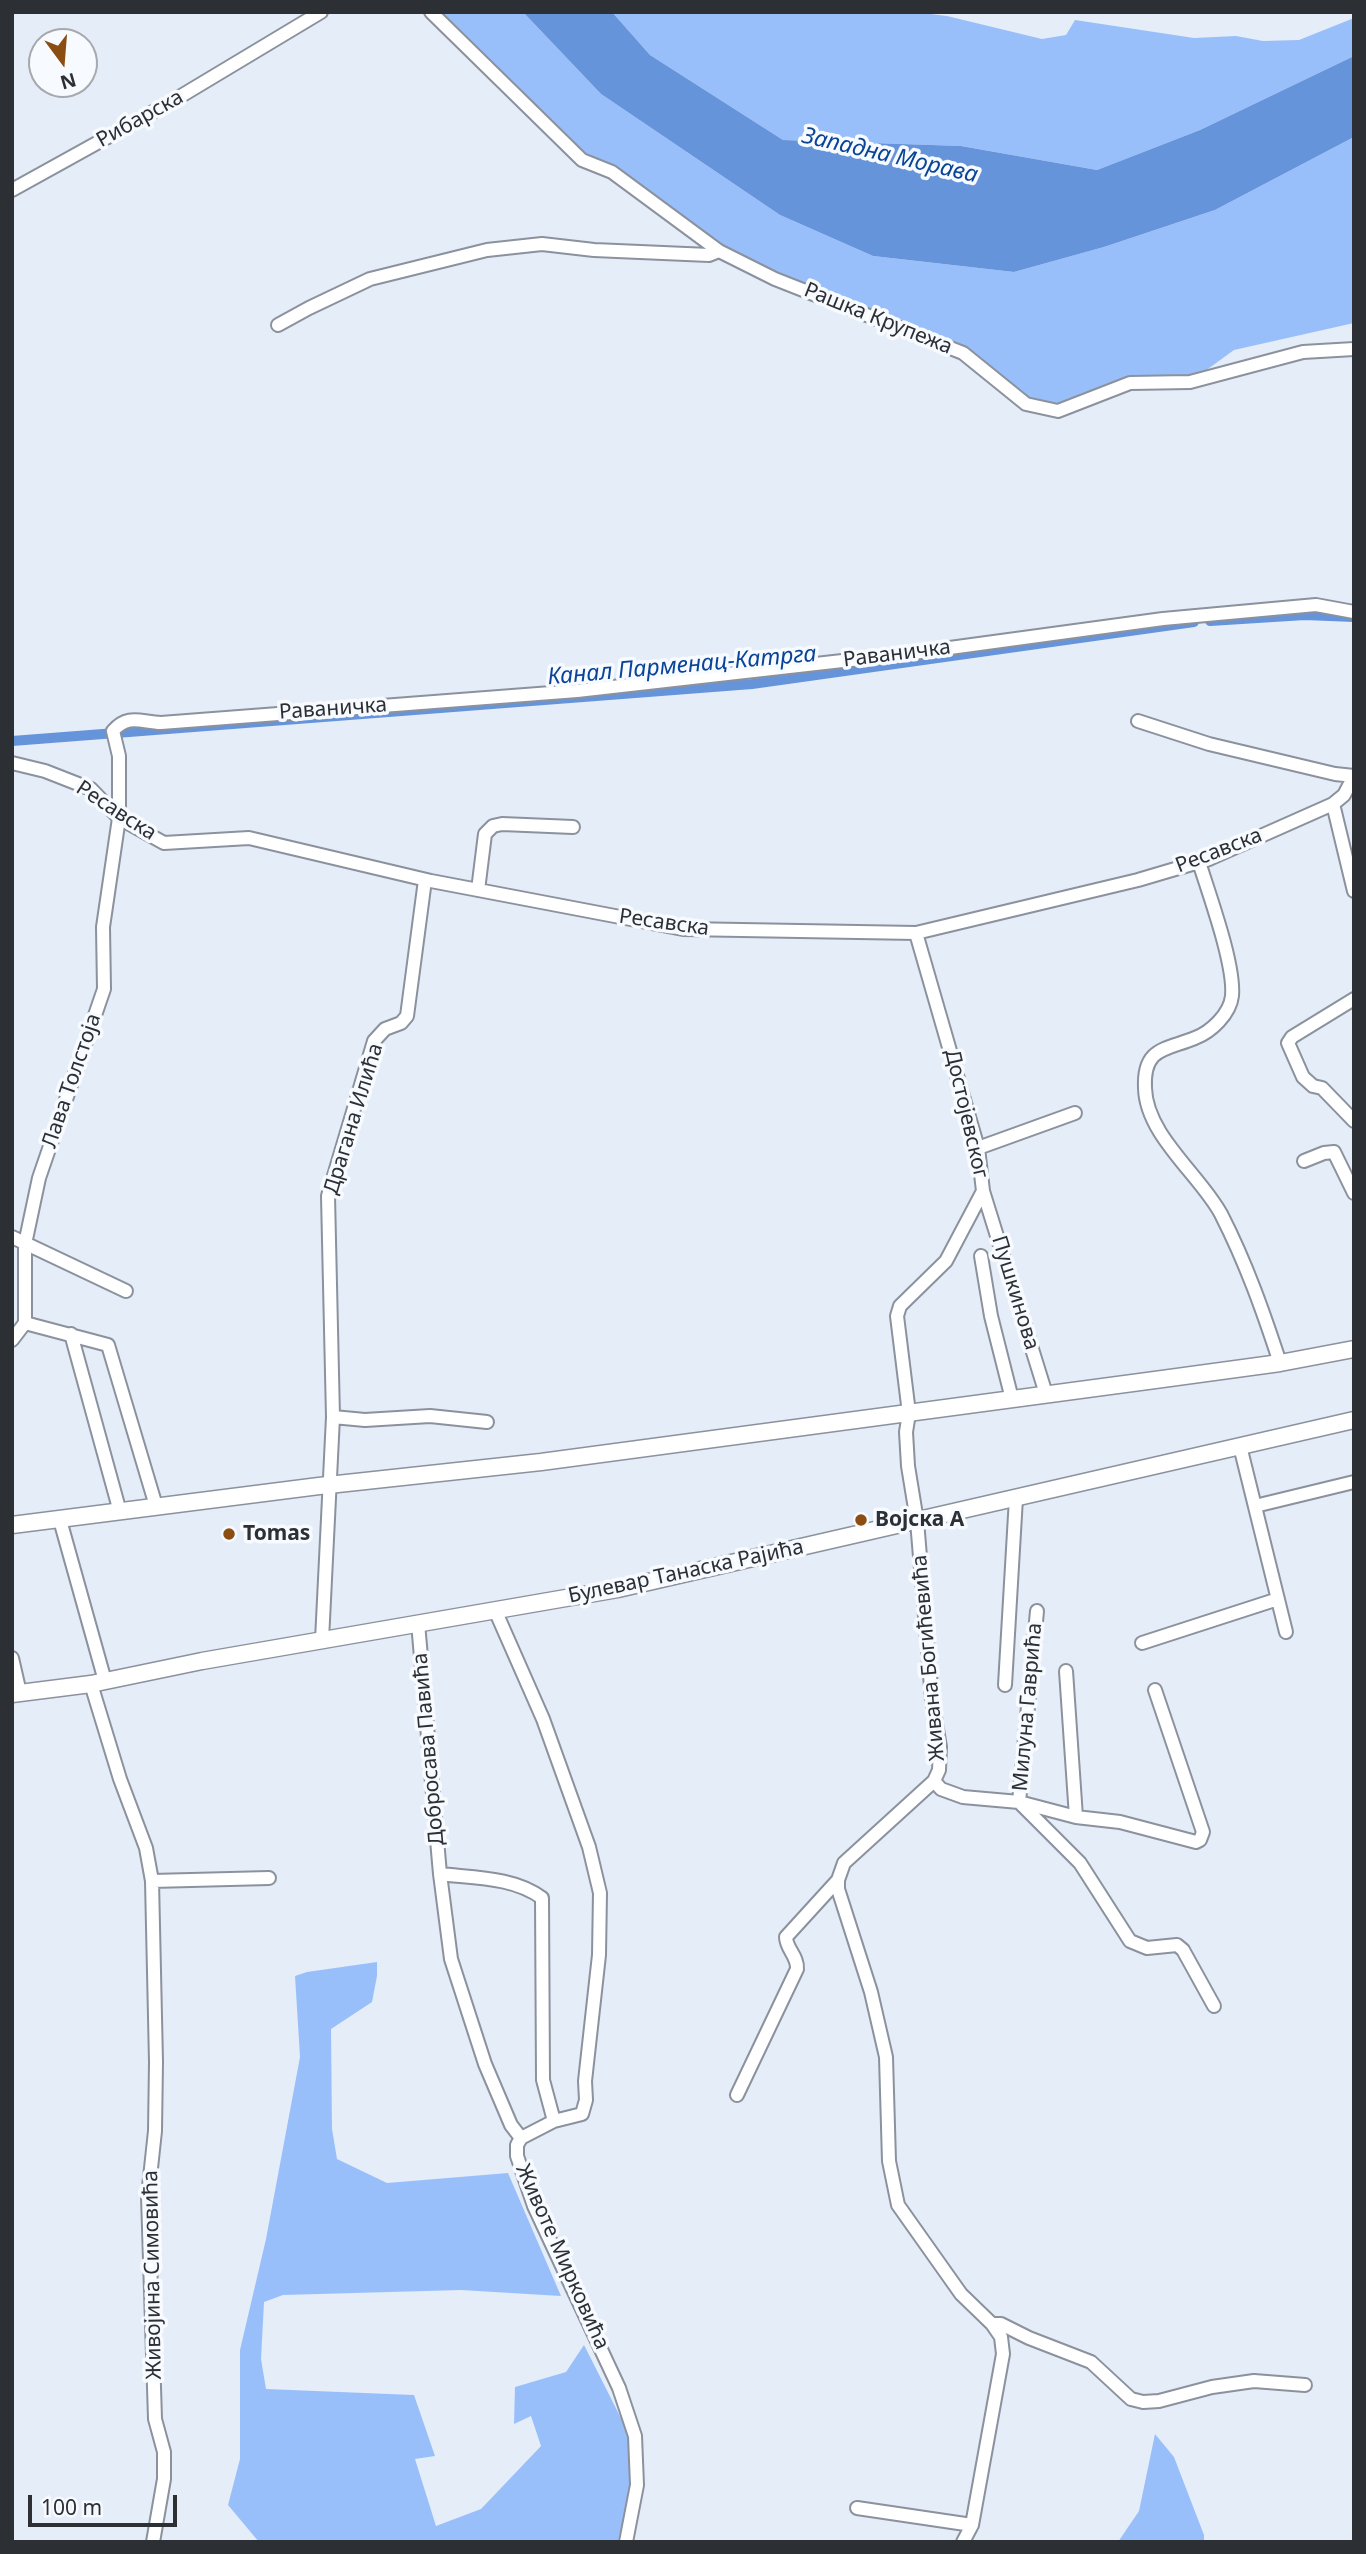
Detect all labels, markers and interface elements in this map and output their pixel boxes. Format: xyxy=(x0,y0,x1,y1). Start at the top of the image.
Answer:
north arrow xyxy=(28,28,98,98)
text: N xyxy=(57,67,79,96)
street label: Рибарска xyxy=(92,85,188,153)
water label: Западна Морава xyxy=(800,122,980,190)
street label: Рашка Крупежа xyxy=(800,278,956,360)
street label: Раваничка xyxy=(842,635,952,673)
water label: Канал Парменац-Катрга xyxy=(546,640,818,692)
street label: Раваничка xyxy=(278,693,388,725)
street label: Ресавска xyxy=(71,776,161,846)
street label: Ресавска xyxy=(1172,823,1266,879)
street label: Ресавска xyxy=(617,904,711,942)
street label: Лава Толстоја xyxy=(37,1011,107,1151)
street label: Драгана Илића xyxy=(319,1040,389,1198)
street label: Достојевског xyxy=(939,1047,993,1181)
street label: Пушкинова xyxy=(986,1233,1044,1353)
place label: Војска А xyxy=(875,1507,964,1533)
marker: Војска А xyxy=(853,1512,869,1528)
place label: Tomas xyxy=(243,1521,310,1547)
marker: Tomas xyxy=(221,1526,237,1542)
street label: Булевар Танаска Рајића xyxy=(566,1535,806,1609)
street label: Живана Богићевића xyxy=(907,1554,951,1762)
street label: Милуна Гаврића xyxy=(1008,1622,1048,1792)
street label: Добросава Павића xyxy=(408,1652,450,1846)
street label: Животе Мирковића xyxy=(510,2160,614,2354)
street label: Живојина Симовића xyxy=(139,2170,167,2380)
scale bar xyxy=(32,2480,180,2524)
text: 100 m xyxy=(41,2493,102,2521)

